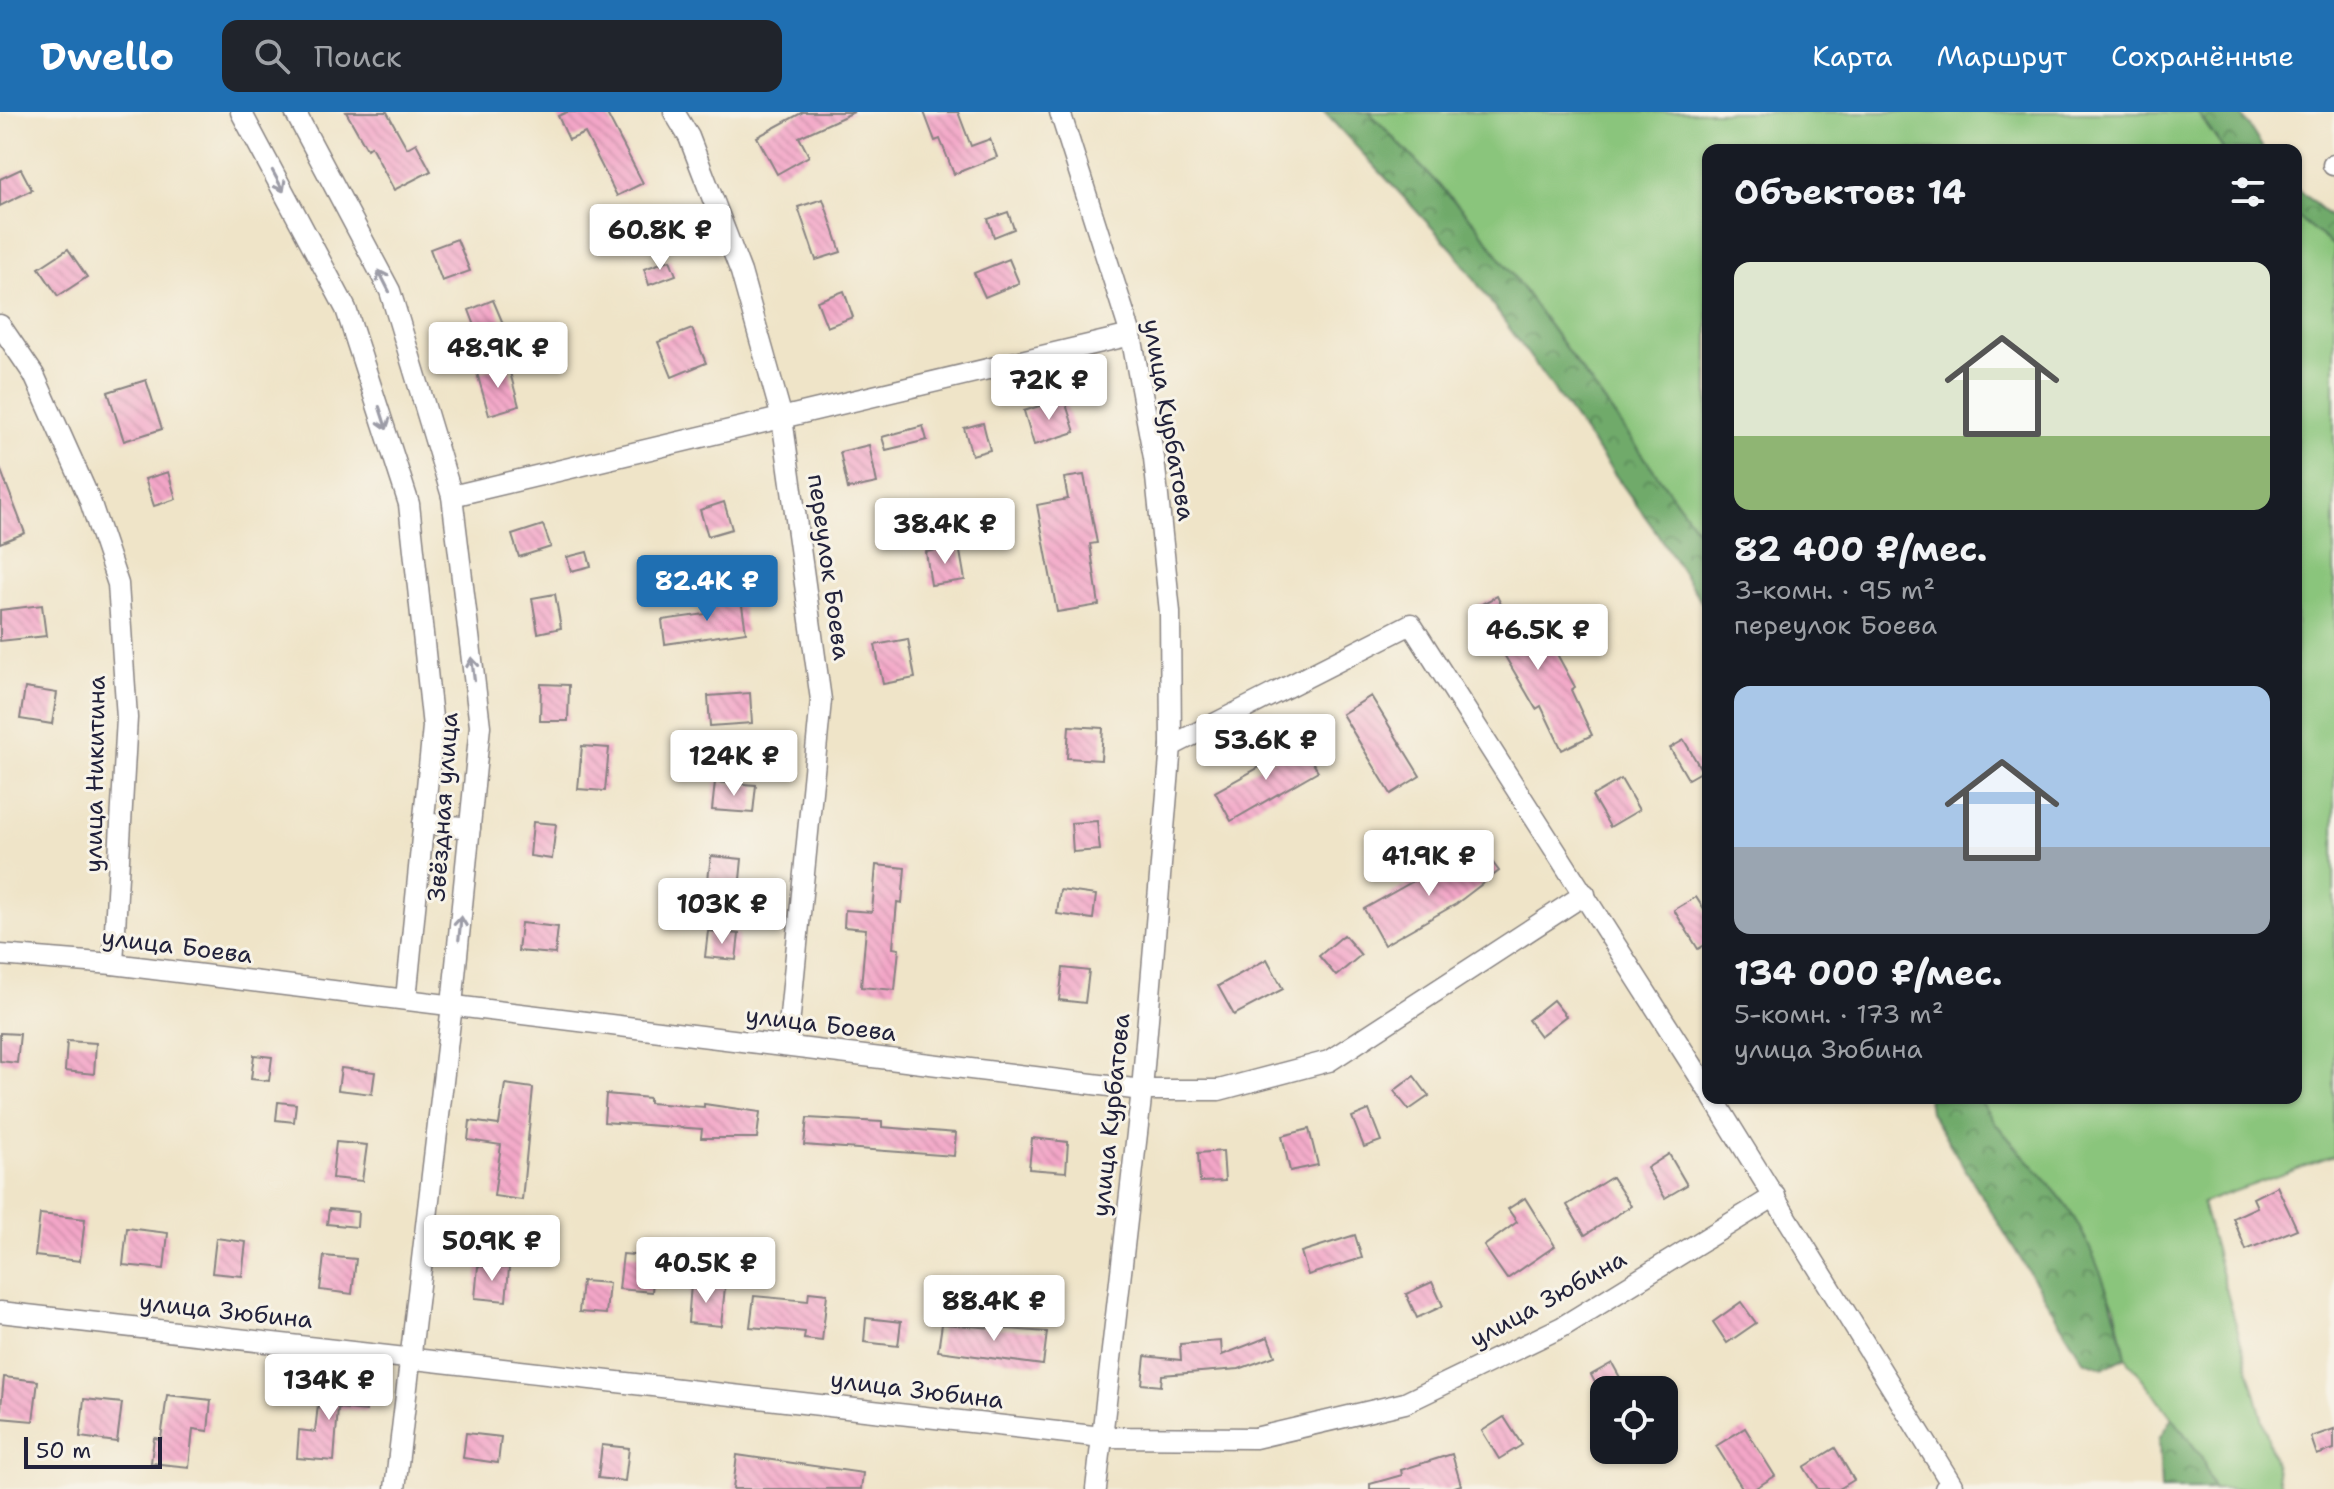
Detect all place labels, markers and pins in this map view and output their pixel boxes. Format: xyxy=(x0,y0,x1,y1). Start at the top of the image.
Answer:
pin: 60.8K ₽ xyxy=(586,204,734,272)
pin: 48.9K ₽ xyxy=(424,322,572,390)
pin: 72K ₽ xyxy=(993,354,1105,422)
pin: 38.4K ₽ xyxy=(871,498,1019,566)
pin: 82.4K ₽ xyxy=(633,555,781,623)
pin: 46.5K ₽ xyxy=(1464,604,1612,672)
pin: 53.6K ₽ xyxy=(1192,714,1340,782)
pin: 124K ₽ xyxy=(669,730,799,798)
pin: 41.9K ₽ xyxy=(1355,830,1503,898)
pin: 103K ₽ xyxy=(657,878,787,946)
pin: 50.9K ₽ xyxy=(418,1215,566,1283)
pin: 40.5K ₽ xyxy=(632,1237,780,1305)
pin: 88.4K ₽ xyxy=(920,1275,1068,1343)
pin: 134K ₽ xyxy=(264,1354,394,1422)

